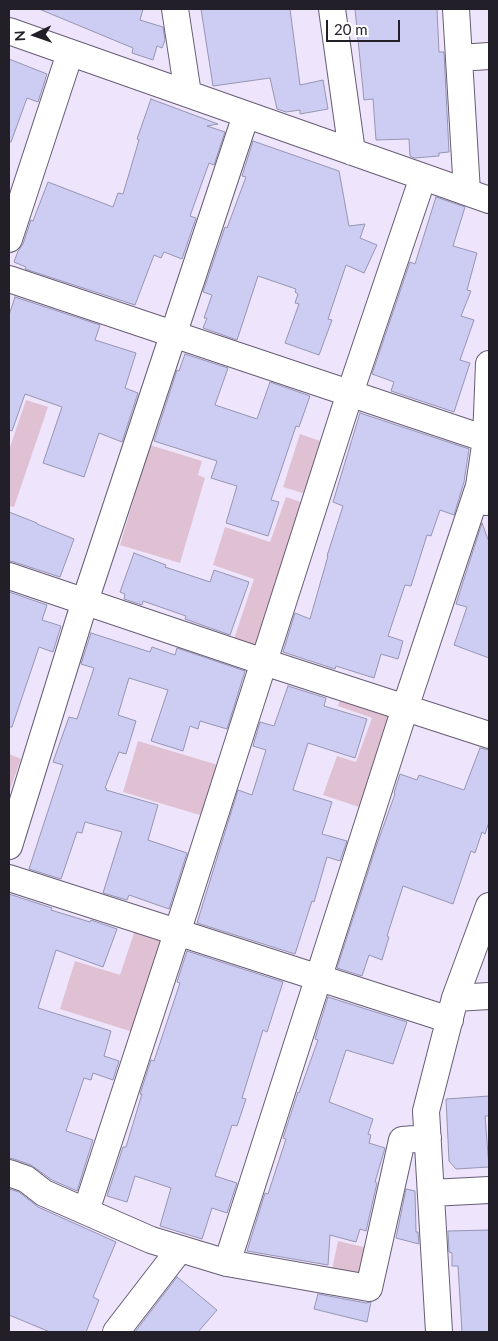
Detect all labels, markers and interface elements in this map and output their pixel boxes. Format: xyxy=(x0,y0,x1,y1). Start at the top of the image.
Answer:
north arrow xyxy=(10,10,60,60)
scale bar xyxy=(328,10,402,42)
text: 20 m xyxy=(334,20,368,38)
text: N xyxy=(11,30,28,42)

